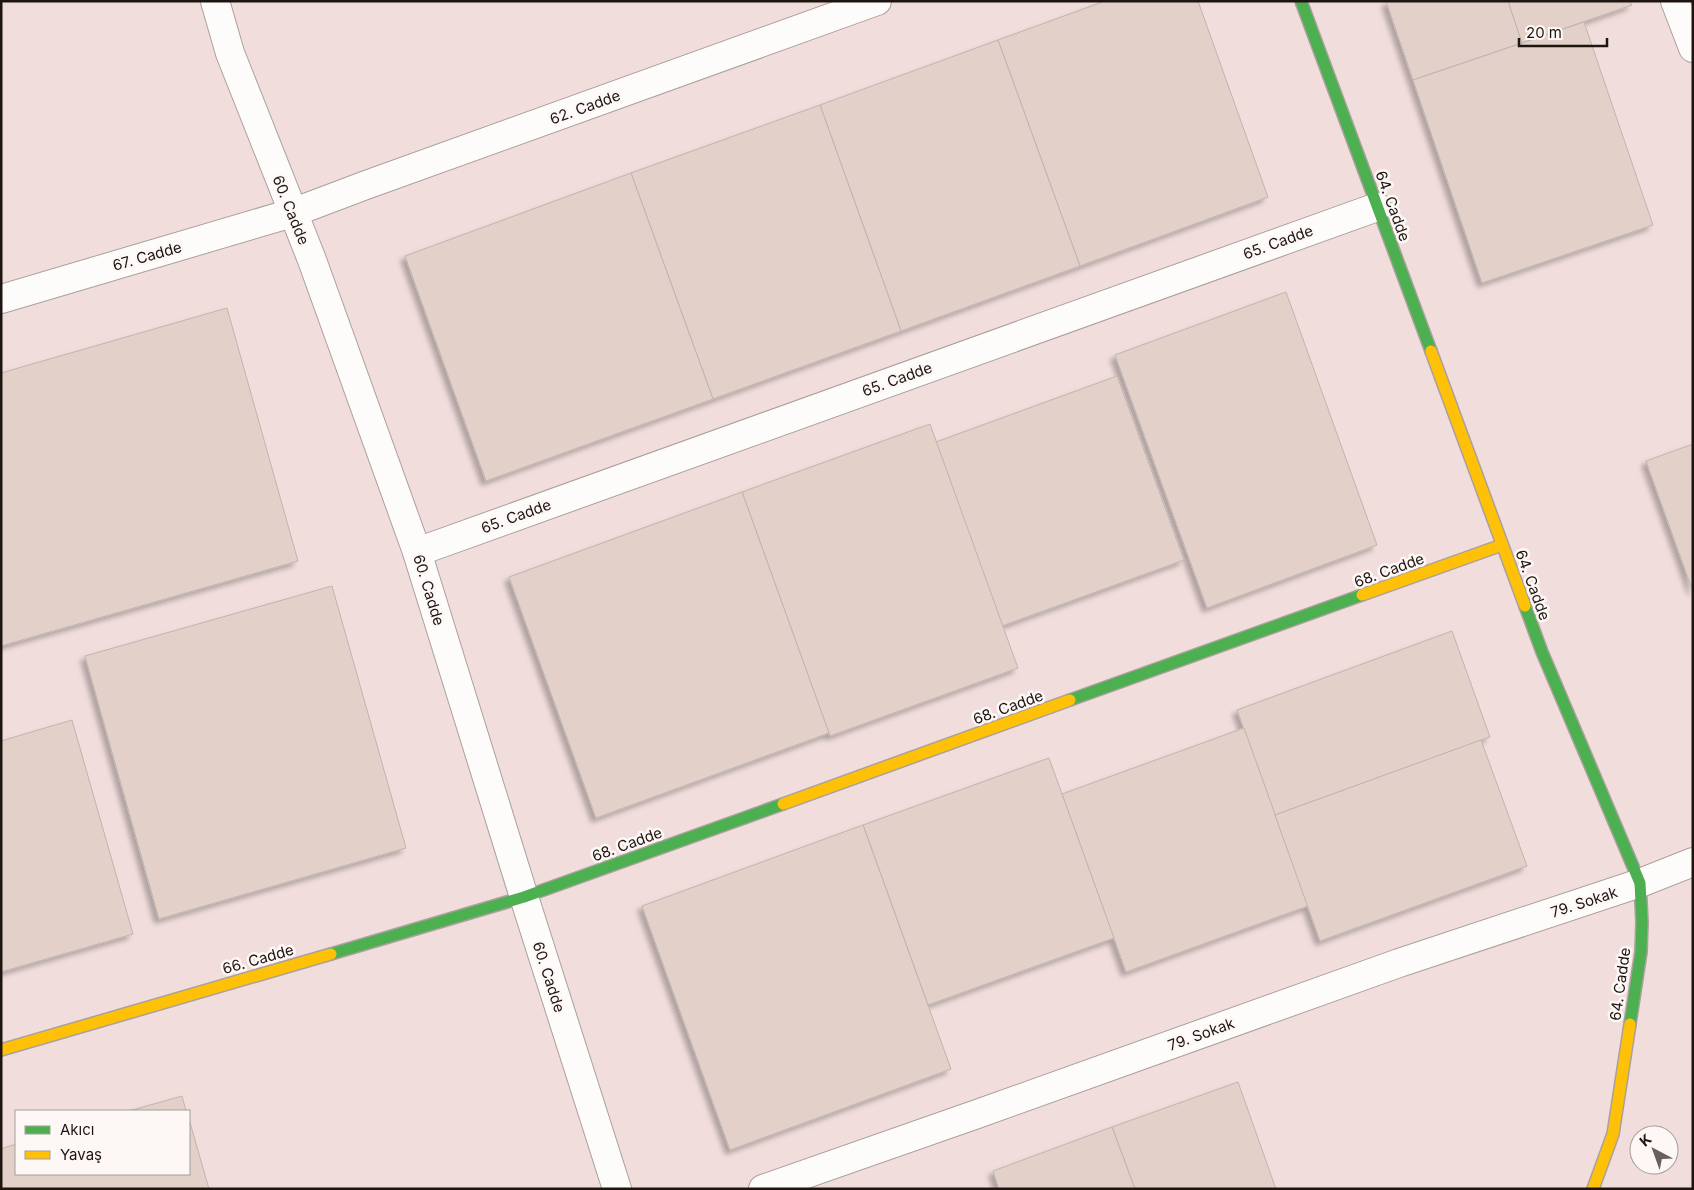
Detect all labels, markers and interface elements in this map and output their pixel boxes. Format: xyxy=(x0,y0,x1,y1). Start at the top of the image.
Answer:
scale bar xyxy=(1519,15,1606,47)
text: 20 m xyxy=(1526,23,1562,42)
street label: 62. Cadde xyxy=(547,86,623,128)
street label: 64. Cadde xyxy=(1371,168,1415,244)
street label: 60. Cadde xyxy=(268,172,314,248)
street label: 65. Cadde xyxy=(1240,221,1316,263)
street label: 67. Cadde xyxy=(110,237,184,275)
street label: 65. Cadde xyxy=(859,358,935,400)
street label: 65. Cadde xyxy=(478,495,554,537)
street label: 64. Cadde xyxy=(1511,547,1555,623)
street label: 68. Cadde xyxy=(1351,549,1427,591)
street label: 60. Cadde xyxy=(409,552,449,628)
street label: 68. Cadde xyxy=(970,686,1046,728)
street label: 68. Cadde xyxy=(589,823,665,865)
street label: 79. Sokak xyxy=(1548,882,1621,922)
street label: 60. Cadde xyxy=(529,939,569,1015)
street label: 66. Cadde xyxy=(220,940,296,978)
street label: 64. Cadde xyxy=(1605,946,1635,1022)
street label: 79. Sokak xyxy=(1165,1013,1238,1055)
legend xyxy=(15,1110,190,1175)
text: Akıcı xyxy=(60,1120,94,1139)
north arrow xyxy=(1629,1125,1679,1175)
text: K xyxy=(1636,1130,1655,1150)
text: Yavaş xyxy=(60,1145,102,1164)

